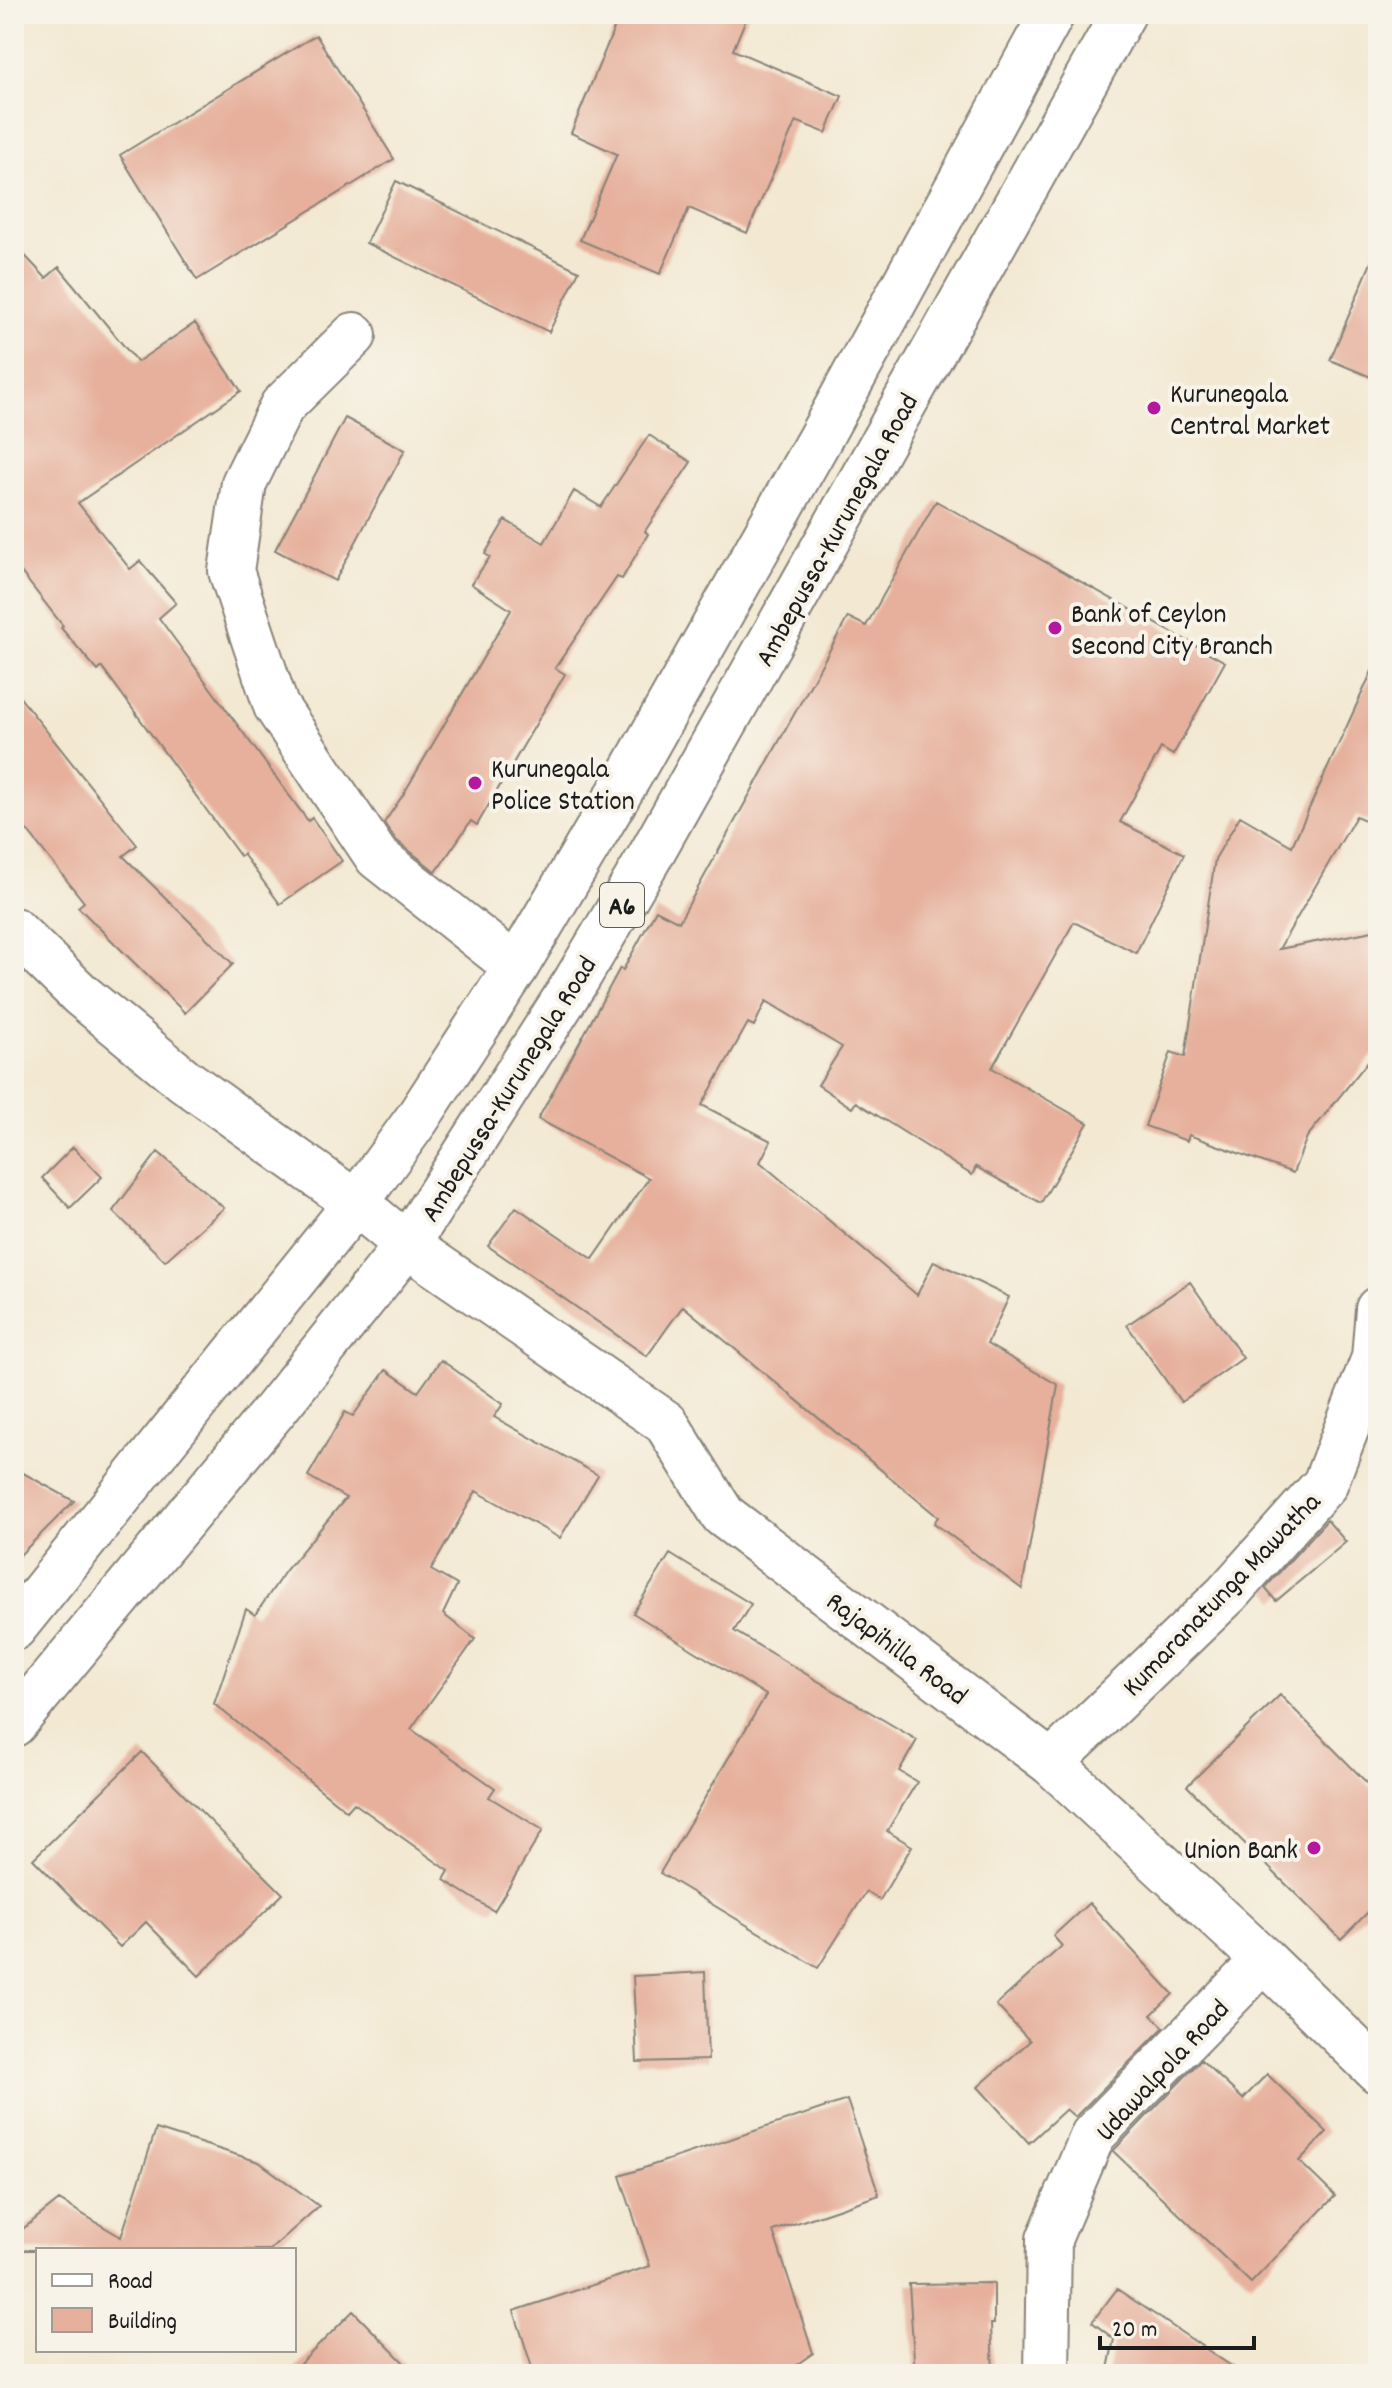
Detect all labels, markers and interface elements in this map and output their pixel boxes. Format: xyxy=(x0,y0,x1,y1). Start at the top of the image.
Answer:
place label: Kurunegala Central Market xyxy=(1170,377,1330,449)
street label: Ambepussa-Kurunegala Road xyxy=(747,388,931,675)
marker: Kurunegala Central Market xyxy=(1145,399,1163,417)
place label: Bank of Ceylon Second City Branch xyxy=(1071,597,1273,669)
marker: Bank of Ceylon Second City Branch xyxy=(1046,619,1064,637)
place label: Kurunegala Police Station xyxy=(491,752,635,824)
marker: Kurunegala Police Station xyxy=(466,774,484,792)
road number: A6 xyxy=(600,883,644,927)
street label: Ambepussa-Kurunegala Road xyxy=(413,950,610,1231)
street label: Kumaranatunga Mawatha xyxy=(1115,1484,1333,1708)
street label: Rajapihilla Road xyxy=(816,1584,974,1718)
place label: Union Bank xyxy=(1184,1833,1298,1873)
marker: Union Bank xyxy=(1305,1839,1323,1857)
street label: Udawalpola Road xyxy=(1088,1992,1241,2152)
legend xyxy=(36,2248,296,2352)
text: Road xyxy=(108,2266,153,2300)
scale bar xyxy=(1100,2300,1254,2350)
text: Building xyxy=(108,2306,177,2340)
text: 20 m xyxy=(1112,2314,1158,2348)

